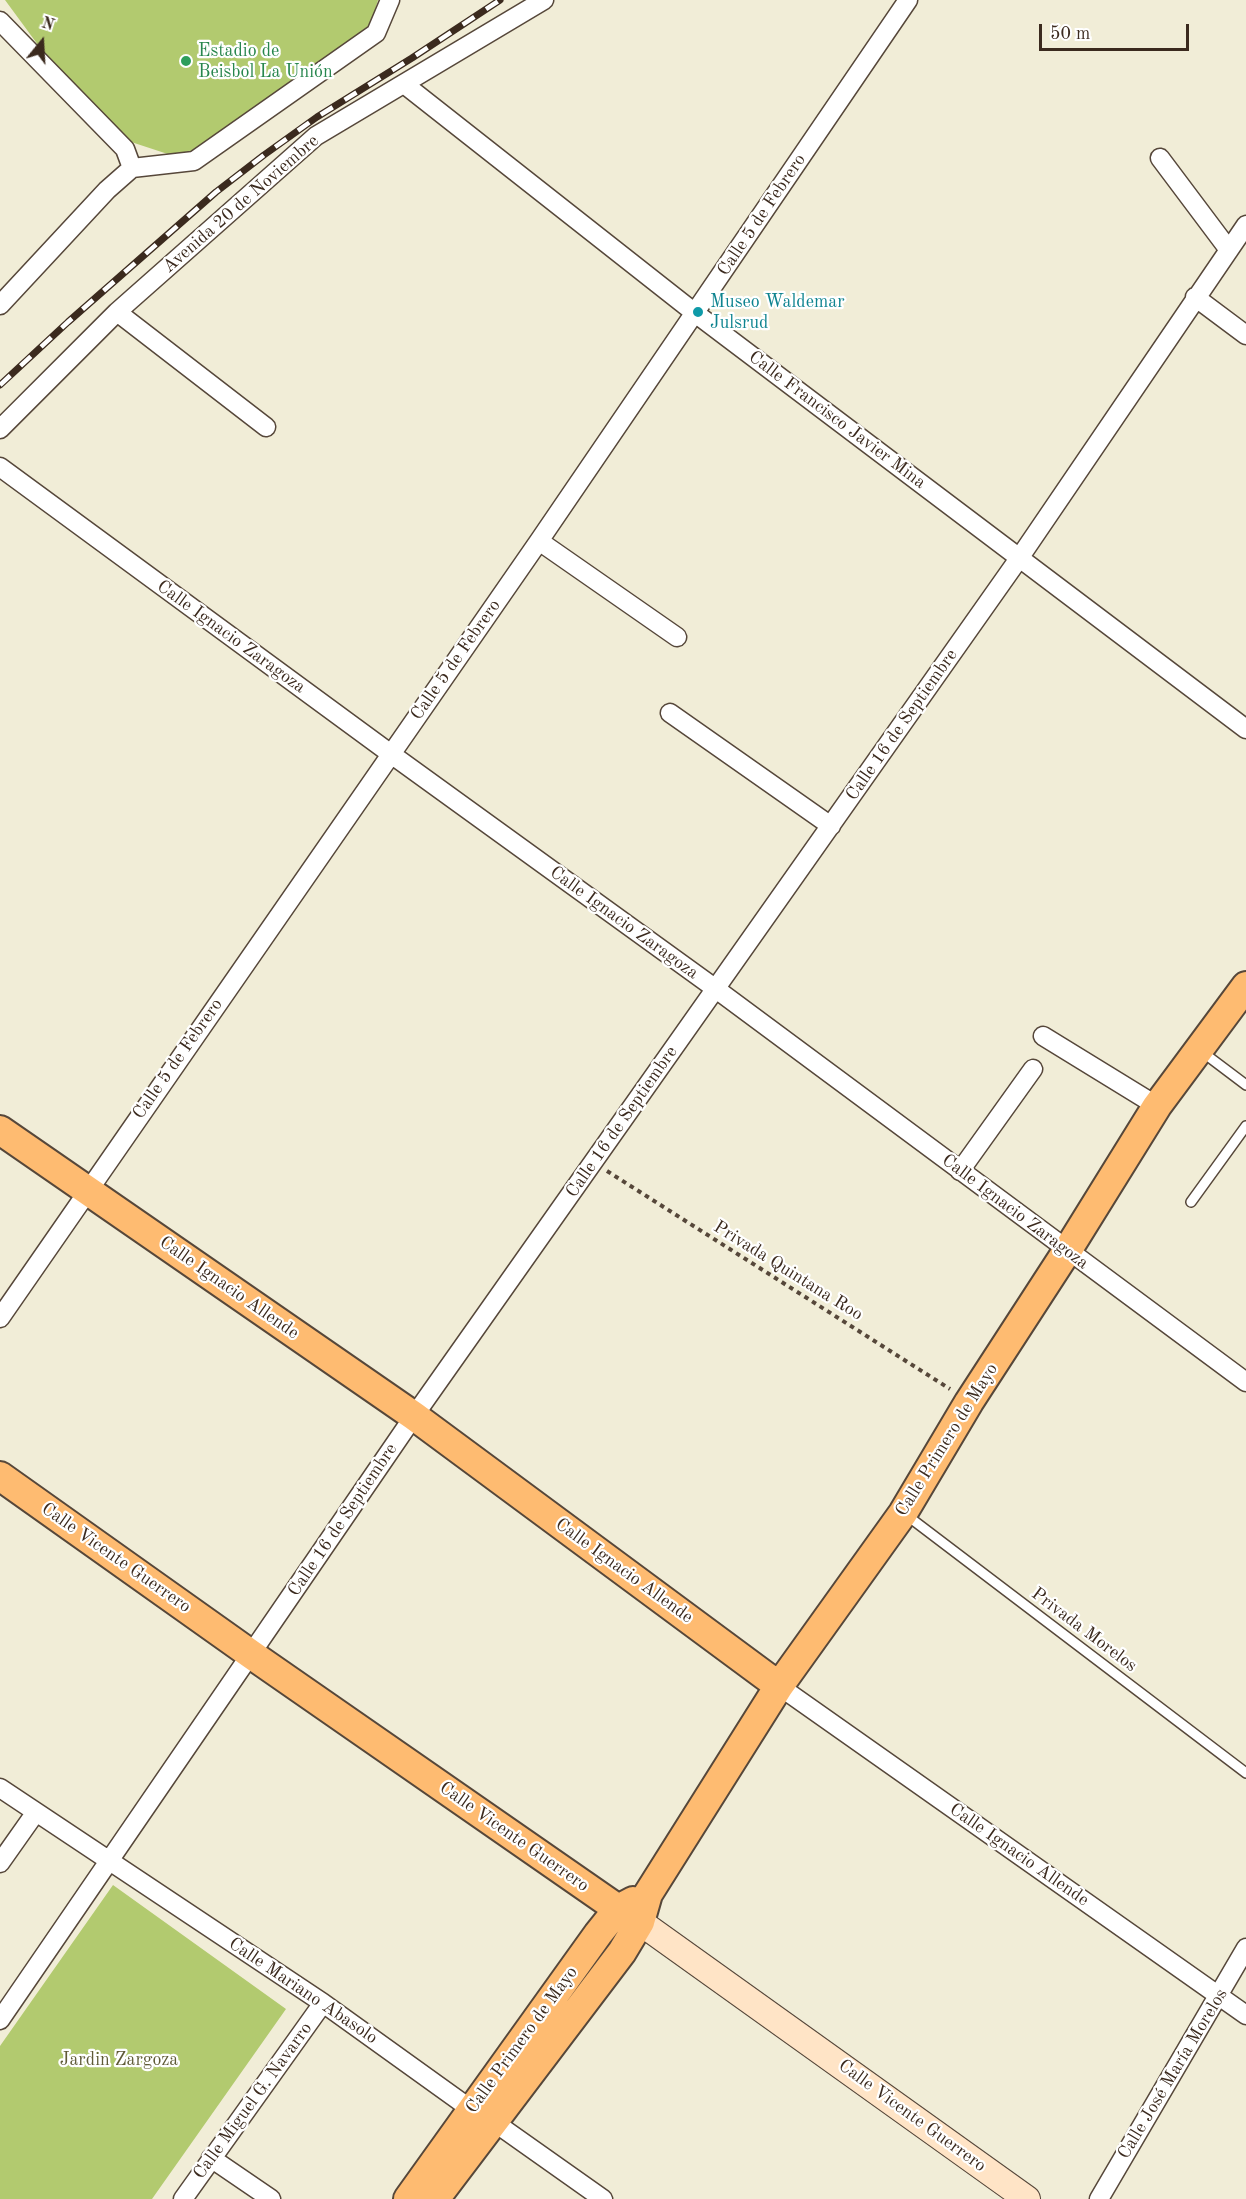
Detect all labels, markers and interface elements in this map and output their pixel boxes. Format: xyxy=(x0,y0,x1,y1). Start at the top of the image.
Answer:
north arrow xyxy=(12,12,72,72)
scale bar xyxy=(1042,12,1192,50)
text: N xyxy=(39,15,56,34)
text: 50 m xyxy=(1050,25,1090,43)
place label: Estadio de Beisbol La Unión xyxy=(198,40,333,82)
marker: Estadio de Beisbol La Unión xyxy=(179,54,193,68)
street label: Avenida 20 de Noviembre xyxy=(158,130,324,278)
street label: Calle 5 de Febrero xyxy=(713,150,811,280)
place label: Museo Waldemar Julsrud xyxy=(710,291,845,334)
marker: Museo Waldemar Julsrud xyxy=(691,305,705,319)
street label: Calle Francisco Javier Mina xyxy=(744,346,930,494)
street label: Calle Ignacio Zaragoza xyxy=(152,576,310,698)
street label: Calle 5 de Febrero xyxy=(406,595,506,725)
street label: Calle 16 de Septiembre xyxy=(842,645,962,805)
street label: Calle Ignacio Zaragoza xyxy=(545,862,703,984)
street label: Calle 5 de Febrero xyxy=(128,994,228,1124)
street label: Calle 16 de Septiembre xyxy=(562,1042,682,1202)
street label: Calle Ignacio Zaragoza xyxy=(937,1150,1093,1274)
street label: Privada Quintana Roo xyxy=(709,1216,867,1326)
street label: Calle Ignacio Allende xyxy=(155,1232,303,1344)
street label: Calle Primero de Mayo xyxy=(891,1359,1003,1521)
street label: Calle 16 de Septiembre xyxy=(284,1439,402,1601)
street label: Calle Vicente Guerrero xyxy=(37,1498,195,1618)
street label: Calle Ignacio Allende xyxy=(551,1514,697,1628)
street label: Privada Morelos xyxy=(1027,1583,1141,1677)
street label: Calle Vicente Guerrero xyxy=(435,1777,593,1897)
street label: Calle Ignacio Allende xyxy=(945,1799,1093,1911)
street label: Calle Mariano Abasolo xyxy=(224,1933,382,2049)
street label: Calle Primero de Mayo xyxy=(461,1962,583,2118)
street label: Calle José María Morelos xyxy=(1113,1985,1233,2163)
street label: Calle Miguel G. Navarro xyxy=(189,2019,317,2183)
park label: Jardin Zargoza xyxy=(60,2049,178,2071)
street label: Calle Vicente Guerrero xyxy=(834,2055,990,2177)

